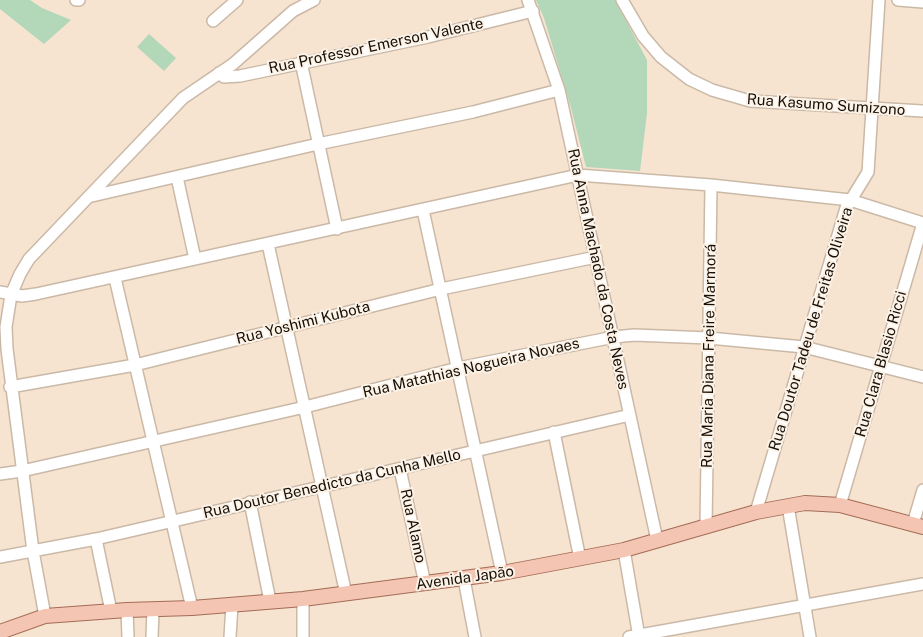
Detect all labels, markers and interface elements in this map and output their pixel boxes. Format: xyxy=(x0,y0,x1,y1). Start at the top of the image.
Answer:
street label: Rua Professor Emerson Valente xyxy=(267,14,485,78)
street label: Rua Kasumo Sumizono xyxy=(746,90,906,120)
street label: Rua Anna Machado da Costa Neves xyxy=(564,147,632,391)
street label: Rua Doutor Tadeu de Freitas Oliveira xyxy=(765,205,857,453)
street label: Rua Maria Diana Freire Marmorá xyxy=(698,244,720,468)
street label: Rua Clara Blasio Ricci xyxy=(852,289,910,439)
street label: Rua Yoshimi Kubota xyxy=(234,298,372,348)
street label: Rua Matathias Nogueira Novaes xyxy=(361,334,581,402)
street label: Rua Doutor Benedicto da Cunha Mello xyxy=(201,446,463,522)
street label: Rua Alamo xyxy=(396,487,430,565)
street label: Avenida Japão xyxy=(415,562,515,594)

